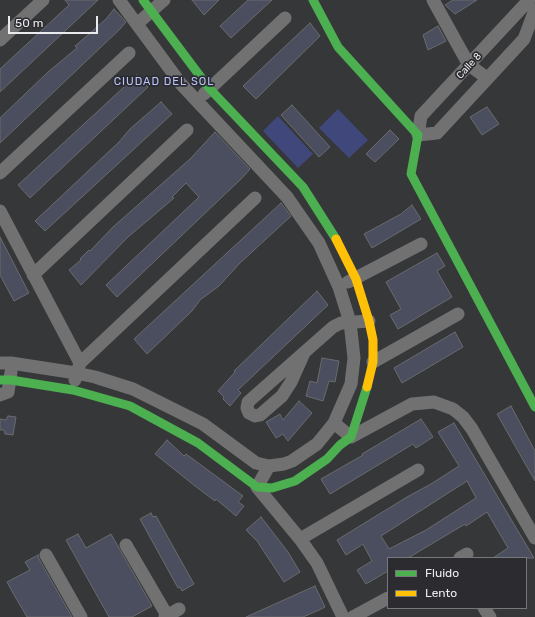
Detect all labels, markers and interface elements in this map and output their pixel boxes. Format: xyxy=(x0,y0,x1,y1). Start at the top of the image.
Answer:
scale bar xyxy=(10,8,100,34)
text: 50 m xyxy=(15,16,43,30)
street label: Calle 8 xyxy=(454,50,484,82)
district label: CIUDAD DEL SOL xyxy=(114,75,214,89)
legend xyxy=(387,557,527,609)
text: Fluido xyxy=(425,566,459,580)
text: Lento xyxy=(425,586,457,600)

